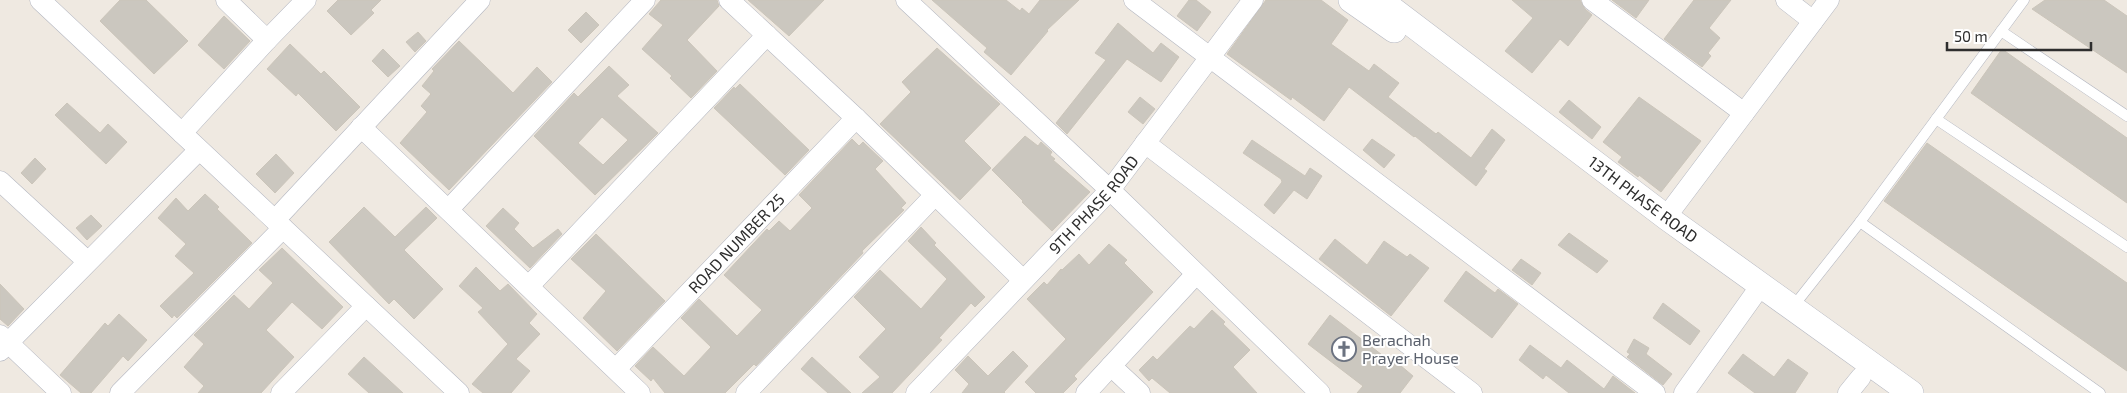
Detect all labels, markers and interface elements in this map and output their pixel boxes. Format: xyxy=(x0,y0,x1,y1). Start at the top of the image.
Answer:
scale bar xyxy=(1947,20,2091,52)
text: 50 m xyxy=(1954,27,1988,45)
street label: 9TH PHASE ROAD xyxy=(1044,151,1142,257)
street label: 13TH PHASE ROAD xyxy=(1585,152,1702,246)
street label: ROAD NUMBER 25 xyxy=(684,189,788,297)
place label: Berachah Prayer House xyxy=(1362,330,1459,367)
church icon: Berachah Prayer House xyxy=(1331,336,1357,362)

